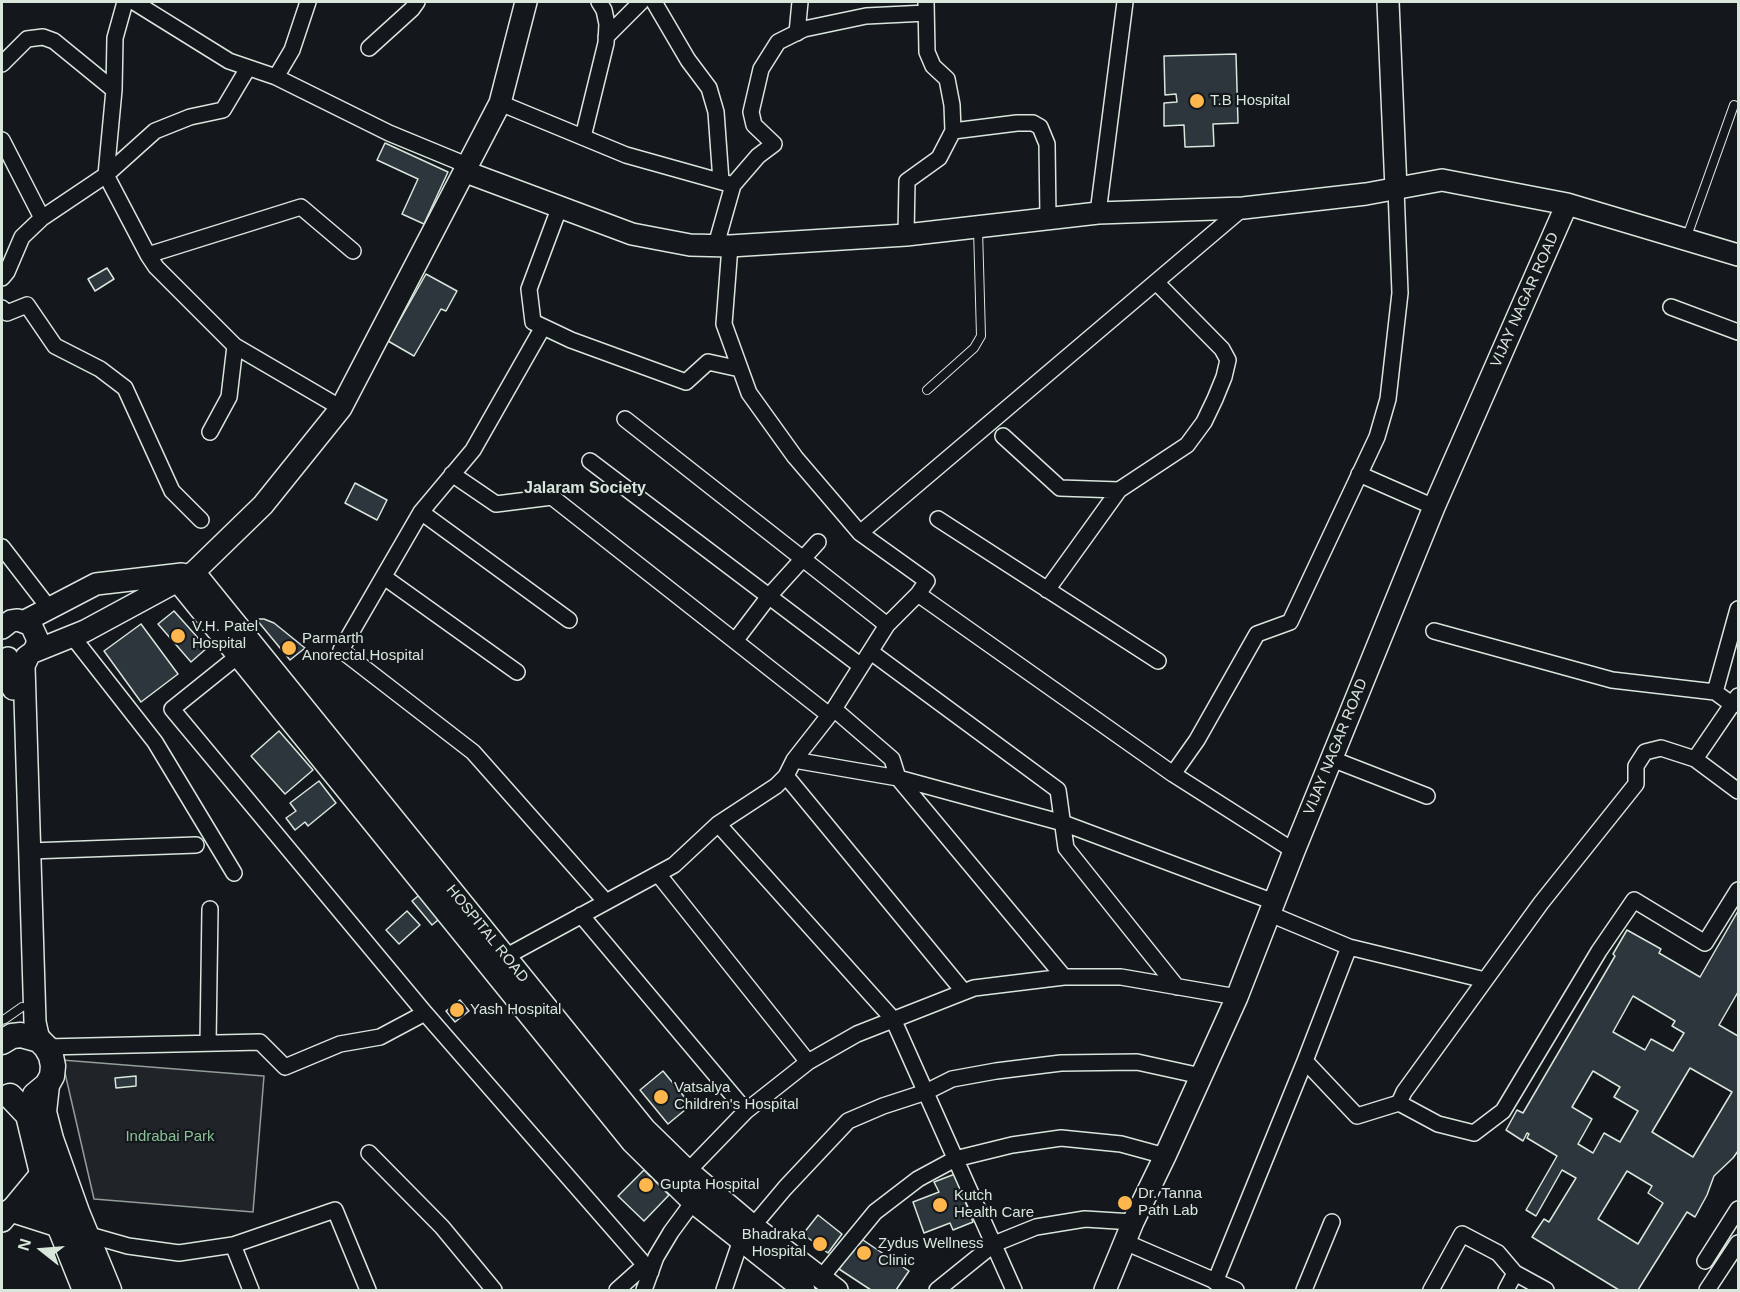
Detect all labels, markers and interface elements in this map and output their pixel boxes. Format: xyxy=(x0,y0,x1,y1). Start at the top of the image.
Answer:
marker: T.B Hospital xyxy=(1188,92,1206,110)
place label: T.B Hospital xyxy=(1210,92,1290,110)
street label: VIJAY NAGAR ROAD xyxy=(1487,230,1563,370)
district label: Jalaram Society xyxy=(524,479,646,499)
place label: V.H. Patel Hospital xyxy=(192,618,258,653)
marker: V.H. Patel Hospital xyxy=(169,627,187,645)
place label: Parmarth Anorectal Hospital xyxy=(302,630,424,665)
marker: Parmarth Anorectal Hospital xyxy=(280,639,298,657)
street label: VIJAY NAGAR ROAD xyxy=(1300,676,1372,818)
street label: HOSPITAL ROAD xyxy=(442,881,532,987)
marker: Yash Hospital xyxy=(448,1001,466,1019)
place label: Yash Hospital xyxy=(470,1001,561,1019)
place label: Vatsalya Children's Hospital xyxy=(674,1079,799,1114)
marker: Vatsalya Children's Hospital xyxy=(652,1088,670,1106)
park label: Indrabai Park xyxy=(125,1128,215,1146)
marker: Gupta Hospital xyxy=(637,1176,655,1194)
place label: Gupta Hospital xyxy=(660,1176,759,1194)
place label: Dr. Tanna Path Lab xyxy=(1138,1185,1202,1220)
place label: Kutch Health Care xyxy=(954,1187,1034,1222)
marker: Dr. Tanna Path Lab xyxy=(1116,1194,1134,1212)
marker: Kutch Health Care xyxy=(931,1196,949,1214)
north arrow xyxy=(12,1220,72,1280)
place label: Bhadraka Hospital xyxy=(742,1226,806,1261)
marker: Bhadraka Hospital xyxy=(811,1235,829,1253)
place label: Zydus Wellness Clinic xyxy=(878,1235,984,1270)
text: N xyxy=(14,1237,34,1253)
marker: Zydus Wellness Clinic xyxy=(855,1244,873,1262)

